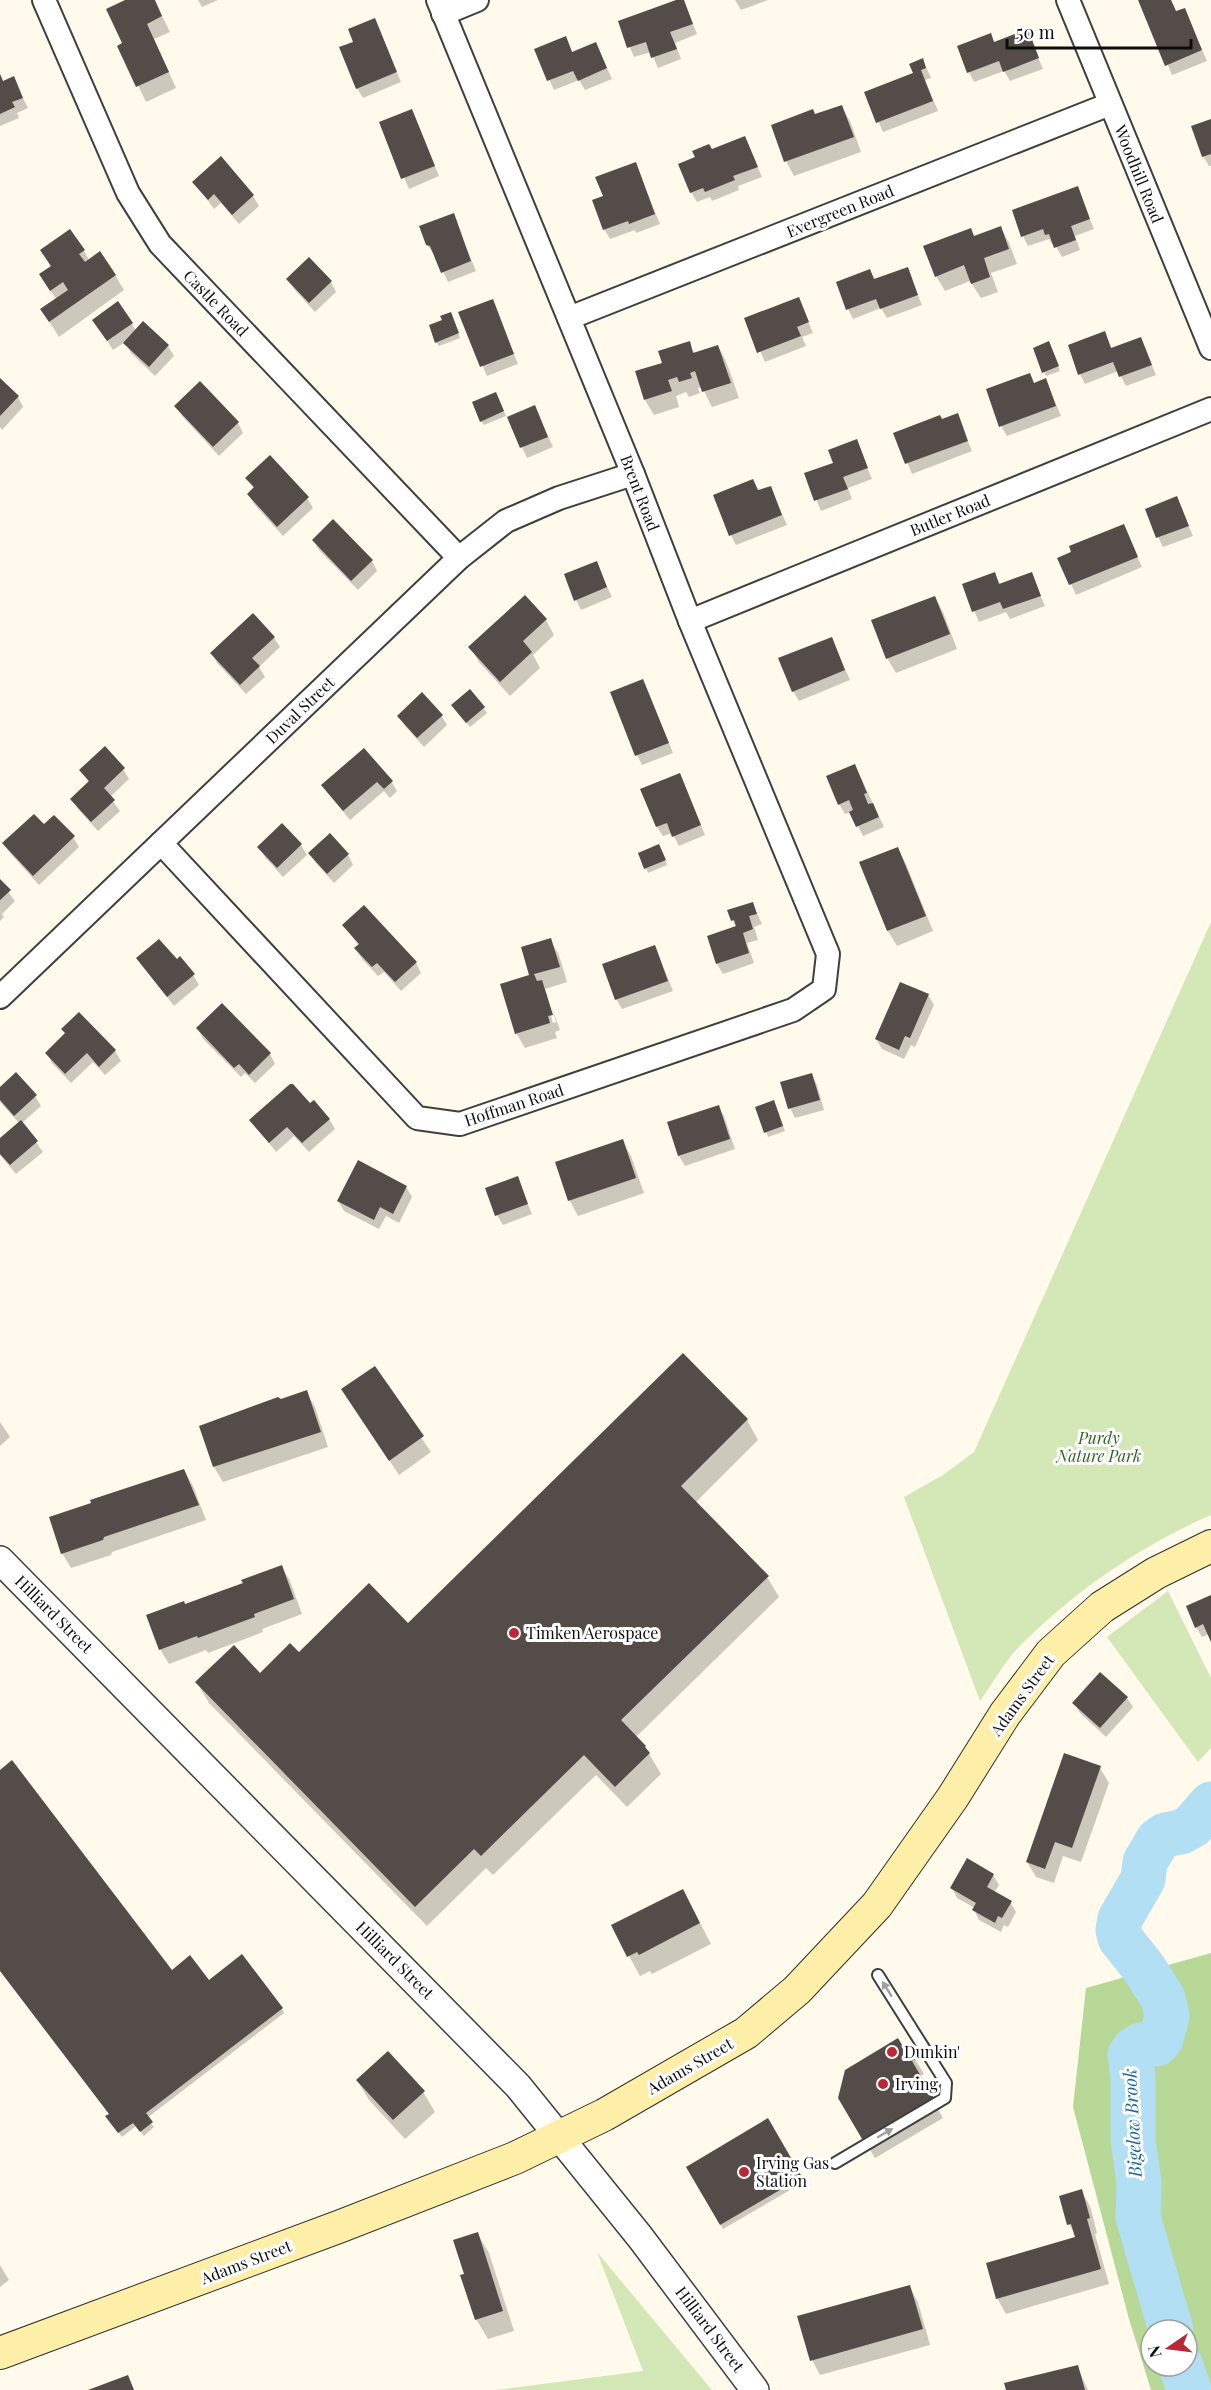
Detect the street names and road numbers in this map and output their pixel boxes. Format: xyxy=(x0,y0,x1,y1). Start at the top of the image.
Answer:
street label: Woodhill Road xyxy=(1110,121,1169,226)
street label: Evergreen Road xyxy=(783,179,897,242)
street label: Castle Road xyxy=(179,265,253,340)
street label: Brent Road xyxy=(616,452,665,534)
street label: Butler Road xyxy=(907,489,993,540)
street label: Duval Street xyxy=(261,671,339,748)
street label: Hoffman Road xyxy=(462,1079,566,1130)
street label: Hilliard Street xyxy=(11,1570,98,1657)
street label: Adams Street xyxy=(984,1650,1058,1740)
street label: Hilliard Street xyxy=(352,1916,439,2003)
street label: Adams Street xyxy=(642,2032,737,2099)
street label: Adams Street xyxy=(196,2234,295,2289)
street label: Hilliard Street xyxy=(671,2282,750,2376)

